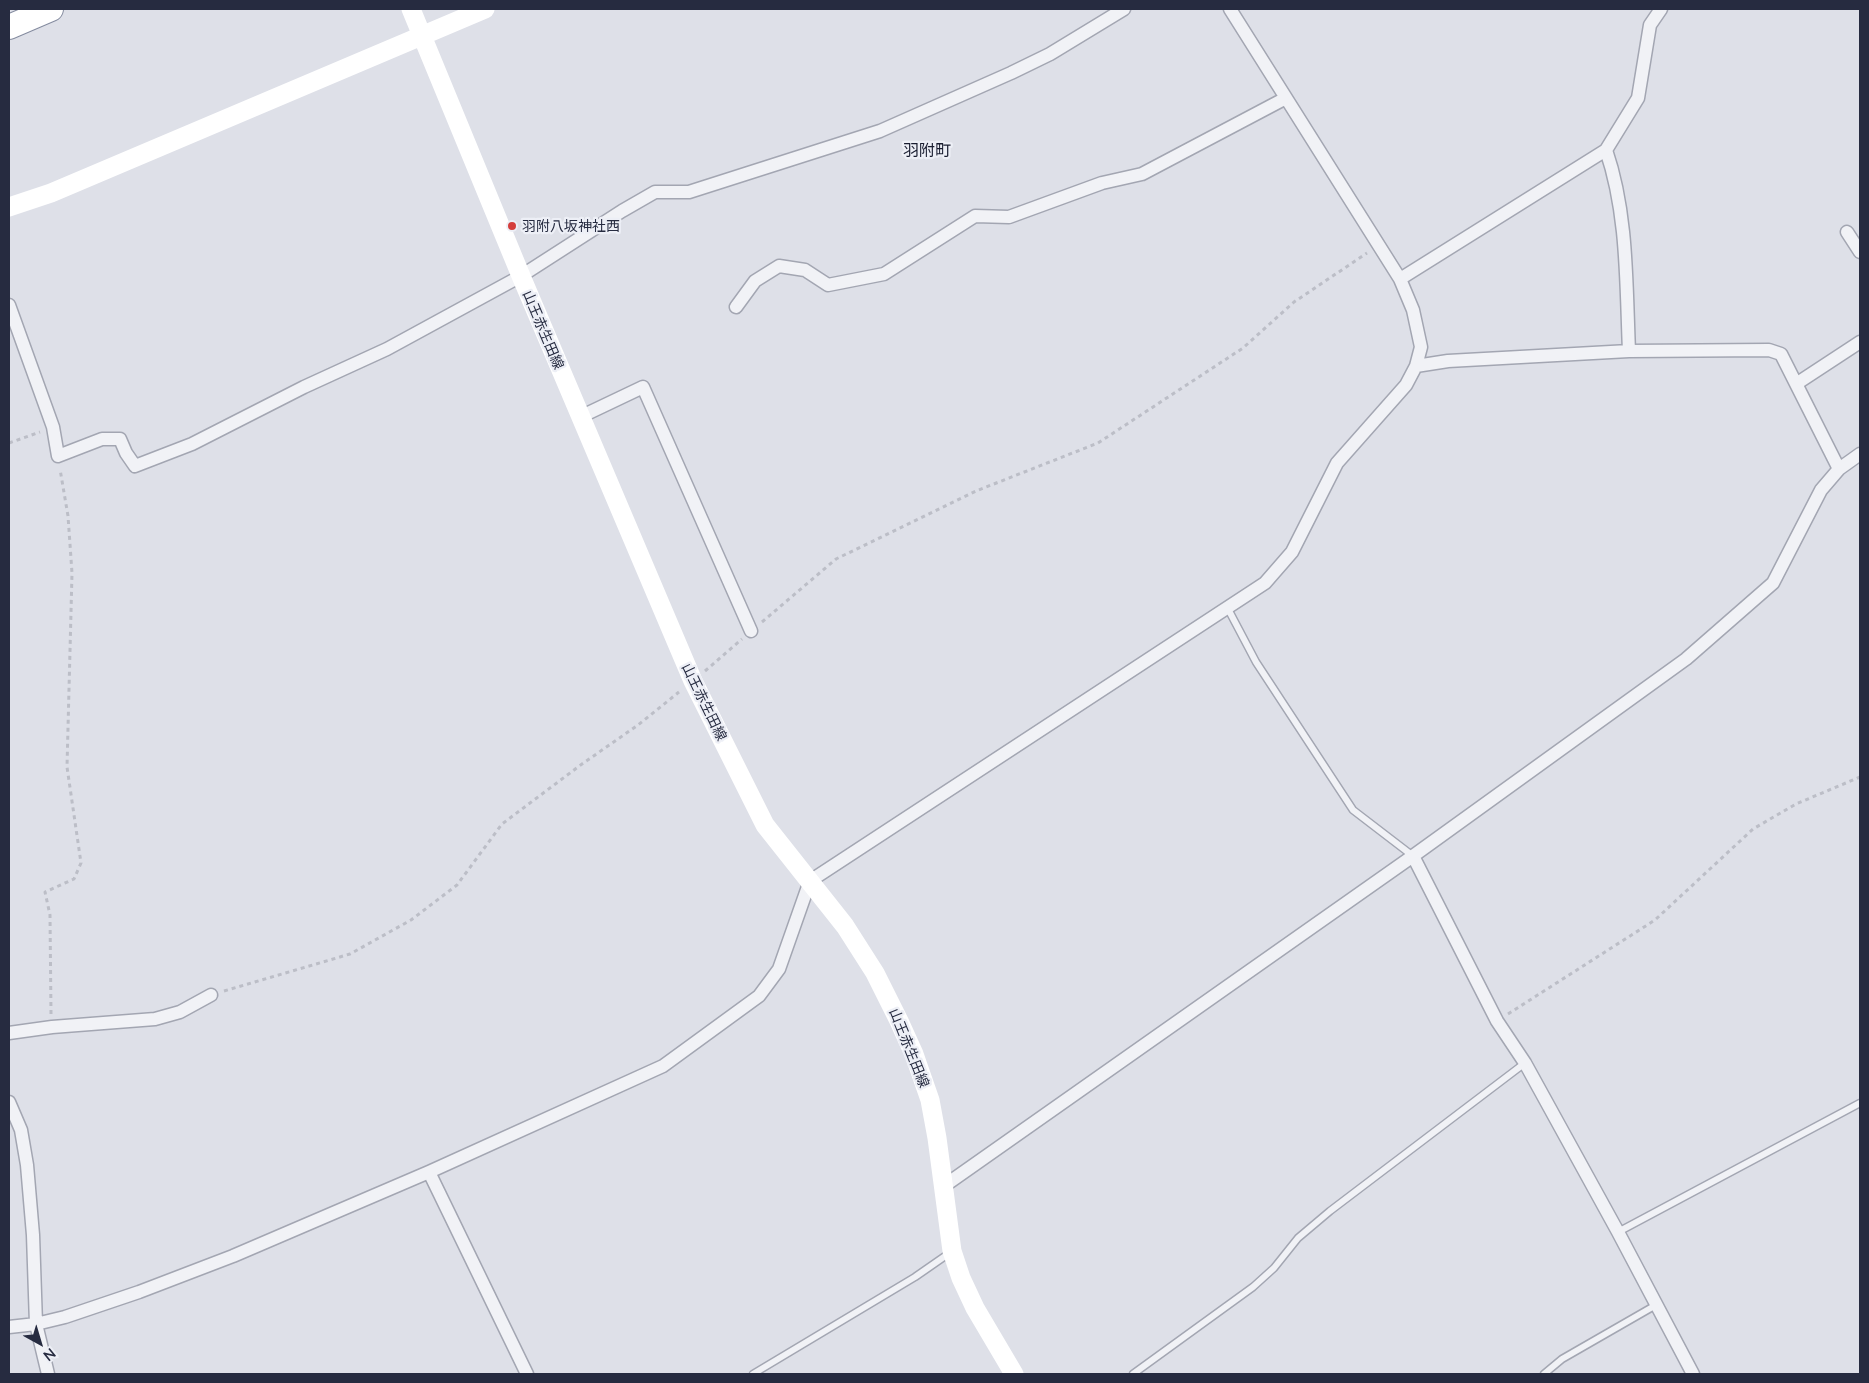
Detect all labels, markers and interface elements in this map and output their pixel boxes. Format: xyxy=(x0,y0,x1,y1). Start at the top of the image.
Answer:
district label: 羽附町 xyxy=(903,141,951,161)
place label: 羽附八坂神社西 xyxy=(522,218,620,234)
marker: 羽附八坂神社西 xyxy=(506,220,518,232)
street label: 山王赤生田線 xyxy=(519,288,567,372)
street label: 山王赤生田線 xyxy=(678,661,730,743)
street label: 山王赤生田線 xyxy=(885,1006,933,1090)
north arrow xyxy=(15,1318,65,1368)
text: N xyxy=(40,1345,59,1365)

